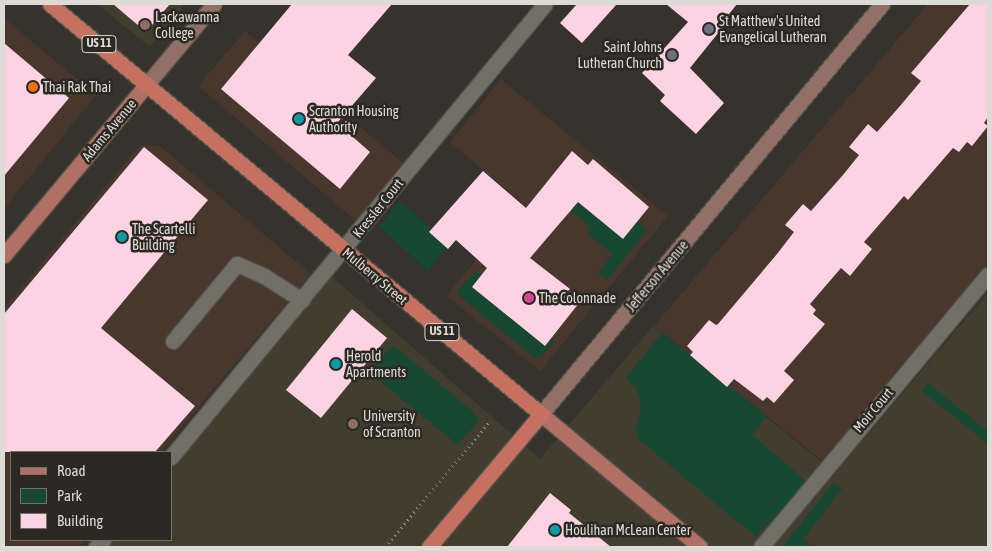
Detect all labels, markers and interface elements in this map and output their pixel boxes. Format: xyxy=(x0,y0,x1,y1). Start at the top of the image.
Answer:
place label: Lackawanna College xyxy=(155,9,220,41)
place label: St Matthew's United Evangelical Lutheran xyxy=(719,13,827,46)
marker: Lackawanna College xyxy=(139,19,151,31)
marker: St Matthew's United Evangelical Lutheran xyxy=(703,23,715,35)
road number: US 11 xyxy=(80,34,118,54)
place label: Saint Johns Lutheran Church xyxy=(578,39,662,72)
marker: Saint Johns Lutheran Church xyxy=(666,49,678,61)
place label: Thai Rak Thai xyxy=(43,79,111,95)
marker: Thai Rak Thai xyxy=(27,81,39,93)
street label: Adams Avenue xyxy=(78,96,140,164)
place label: Scranton Housing Authority xyxy=(309,103,399,136)
marker: Scranton Housing Authority xyxy=(293,113,305,125)
street label: Kressler Court xyxy=(349,175,407,241)
place label: The Scartelli Building xyxy=(132,221,195,253)
marker: The Scartelli Building xyxy=(116,231,128,243)
street label: Jefferson Avenue xyxy=(622,237,692,315)
street label: Mulberry Street xyxy=(339,244,411,308)
place label: The Colonnade xyxy=(539,290,616,306)
marker: The Colonnade xyxy=(523,292,535,304)
road number: US 11 xyxy=(423,322,461,342)
place label: Herold Apartments xyxy=(346,348,406,381)
marker: Herold Apartments xyxy=(330,358,342,370)
street label: Moir Court xyxy=(850,384,896,436)
place label: University of Scranton xyxy=(363,408,421,441)
marker: University of Scranton xyxy=(347,418,359,430)
legend xyxy=(10,451,172,541)
text: Road xyxy=(57,462,86,479)
text: Park xyxy=(57,487,82,504)
text: Building xyxy=(57,512,103,529)
place label: Houlihan McLean Center xyxy=(565,522,691,538)
marker: Houlihan McLean Center xyxy=(549,524,561,536)

